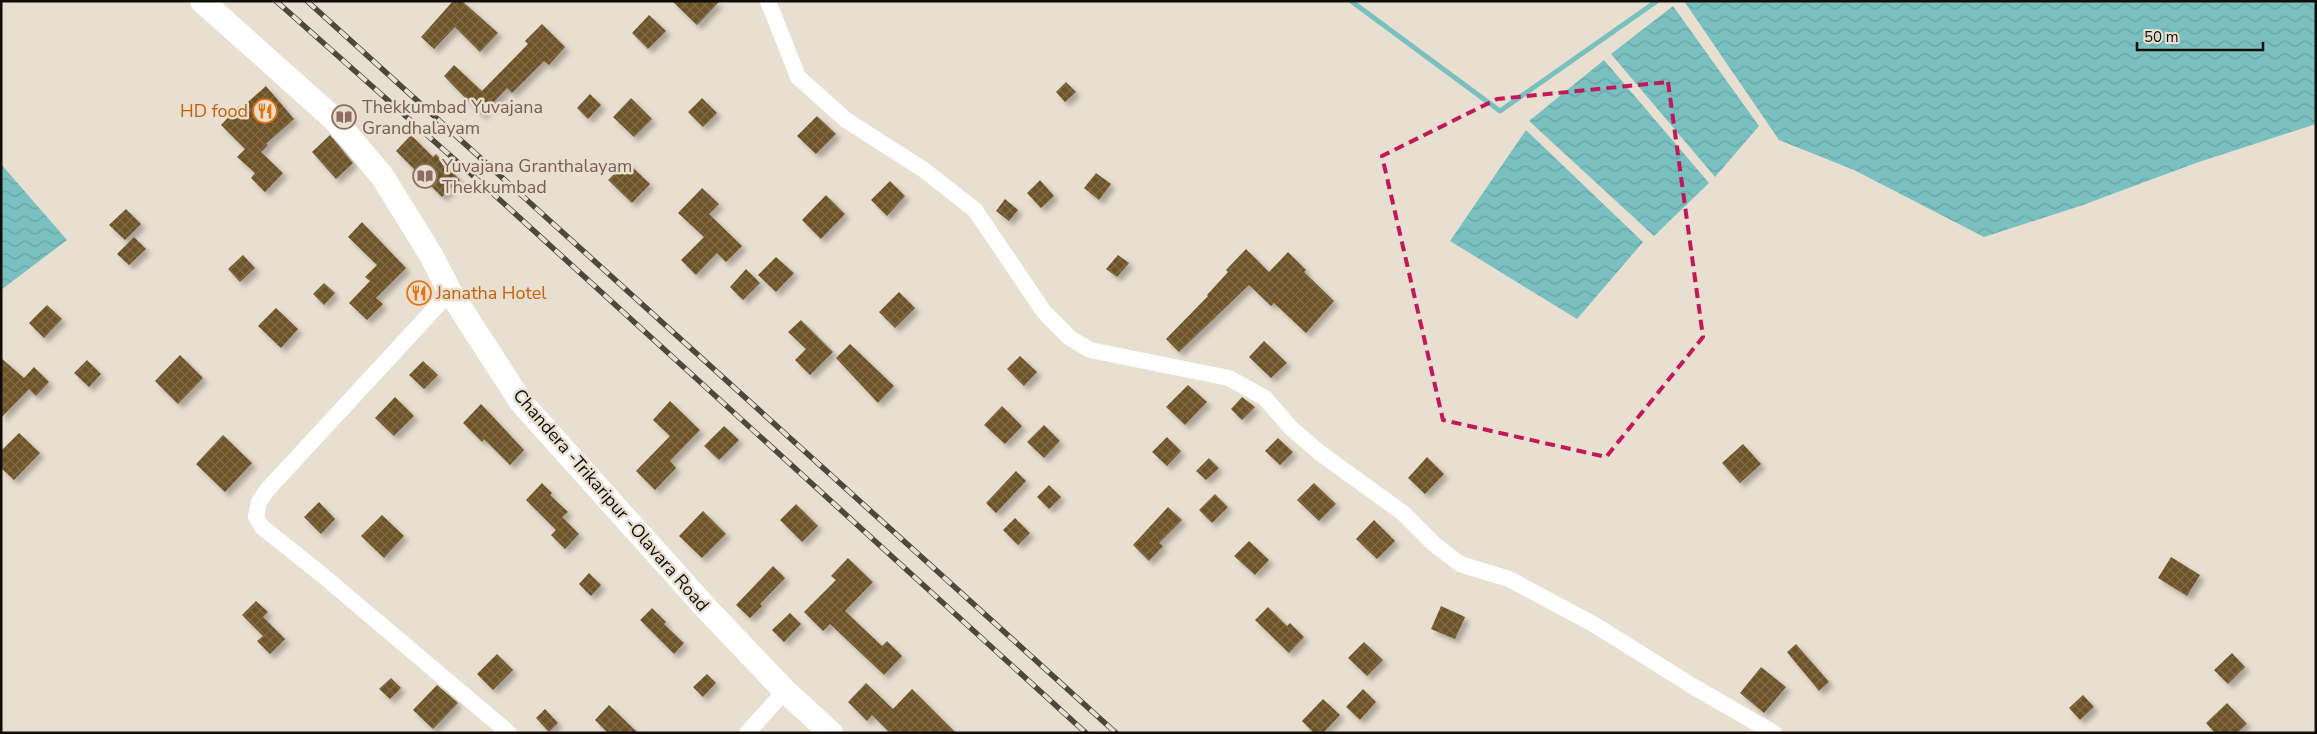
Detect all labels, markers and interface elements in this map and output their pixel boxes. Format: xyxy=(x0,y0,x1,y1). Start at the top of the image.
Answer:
scale bar xyxy=(2137,20,2263,52)
text: 50 m xyxy=(2144,27,2179,47)
place label: Thekkumbad Yuvajana Grandhalayam xyxy=(362,95,543,140)
restaurant icon: HD food xyxy=(252,98,278,124)
place label: HD food xyxy=(180,99,248,123)
library icon: Thekkumbad Yuvajana Grandhalayam xyxy=(331,104,357,130)
place label: Yuvajana Granthalayam Thekkumbad xyxy=(441,154,632,199)
library icon: Yuvajana Granthalayam Thekkumbad xyxy=(412,163,438,189)
restaurant icon: Janatha Hotel xyxy=(406,280,432,306)
place label: Janatha Hotel xyxy=(435,281,547,305)
street label: Chandera -Trikaripur -Olavara Road xyxy=(508,384,714,616)

